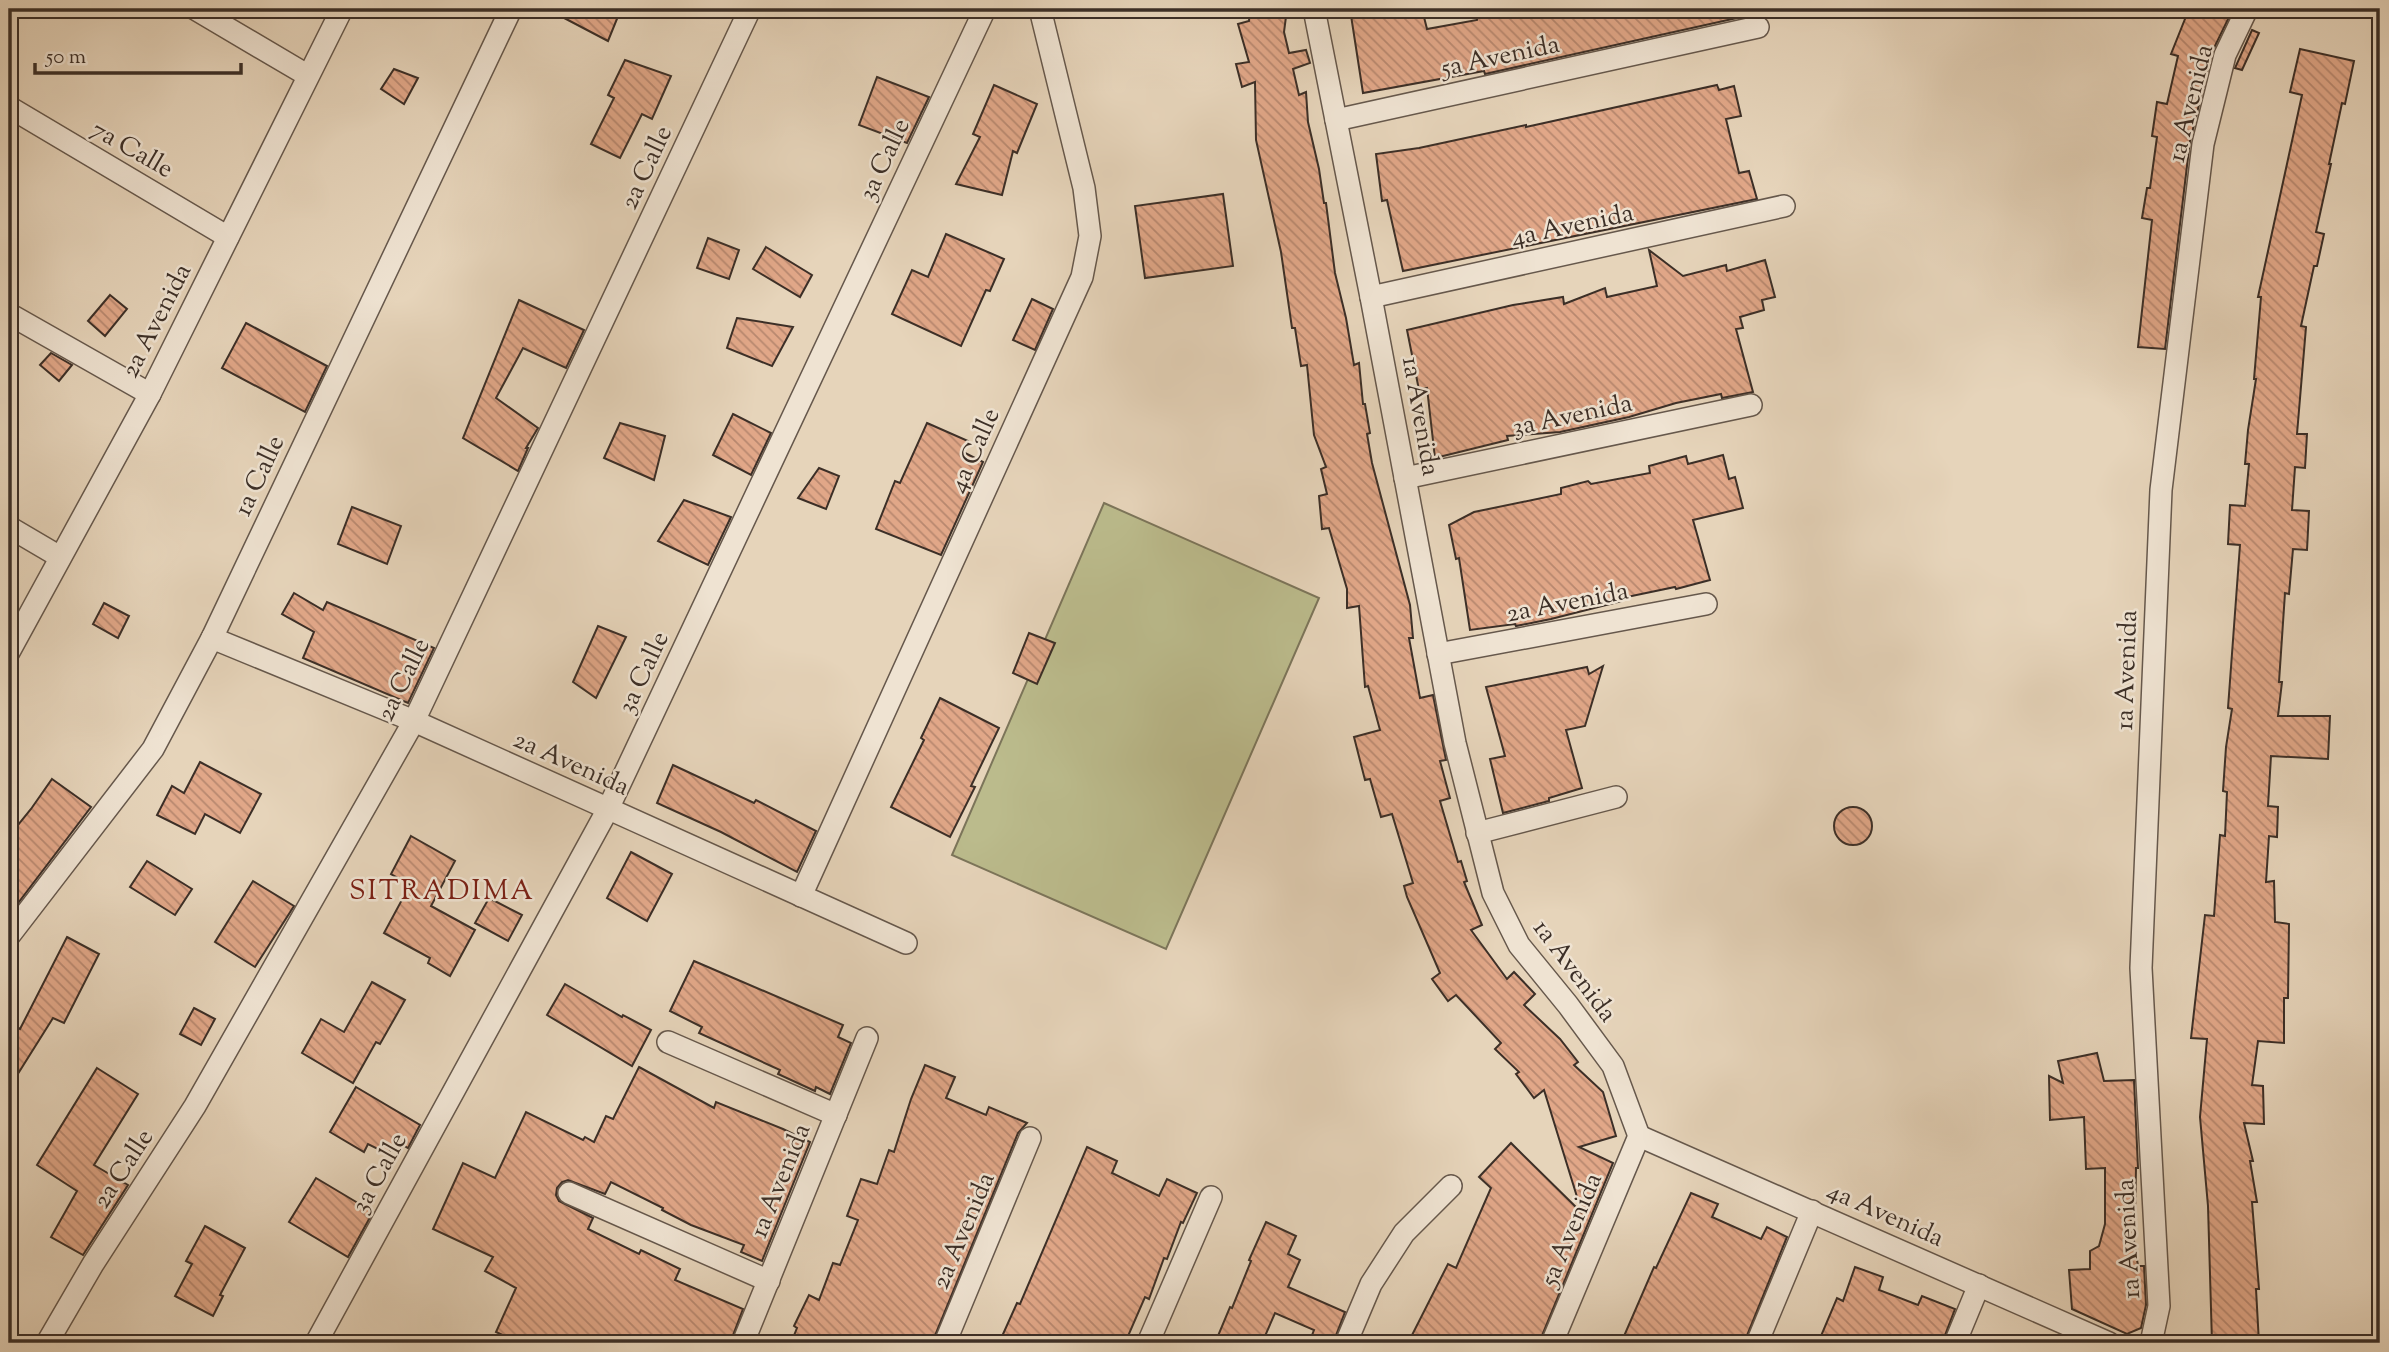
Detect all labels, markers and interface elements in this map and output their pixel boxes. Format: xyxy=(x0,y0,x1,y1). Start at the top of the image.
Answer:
street label: 5a Avenida xyxy=(1436,27,1563,88)
scale bar xyxy=(35,32,242,76)
street label: 1a Avenida xyxy=(2159,41,2224,166)
text: 50 m xyxy=(45,43,86,73)
street label: 7a Calle xyxy=(84,112,180,189)
street label: 3a Calle xyxy=(850,113,920,207)
street label: 2a Calle xyxy=(612,120,683,216)
street label: 4a Avenida xyxy=(1508,195,1637,257)
street label: 2a Avenida xyxy=(113,258,202,385)
street label: 1a Avenida xyxy=(1391,354,1448,479)
street label: 3a Avenida xyxy=(1509,386,1636,447)
street label: 4a Calle xyxy=(940,403,1010,499)
street label: 1a Calle xyxy=(225,430,295,523)
street label: 2a Avenida xyxy=(1503,573,1632,633)
street label: 1a Avenida xyxy=(2107,609,2148,731)
street label: 3a Calle xyxy=(609,626,679,720)
street label: 2a Calle xyxy=(368,632,440,728)
street label: 2a Avenida xyxy=(507,722,635,806)
district label: SITRADIMA xyxy=(349,872,535,912)
street label: 1a Avenida xyxy=(1523,912,1625,1031)
street label: 1a Avenida xyxy=(742,1118,821,1244)
street label: 2a Calle xyxy=(84,1122,164,1217)
street label: 3a Calle xyxy=(343,1126,417,1220)
street label: 2a Avenida xyxy=(923,1167,1005,1295)
street label: 5a Avenida xyxy=(1531,1167,1613,1294)
street label: 4a Avenida xyxy=(1821,1173,1949,1258)
street label: 1a Avenida xyxy=(2108,1178,2151,1300)

